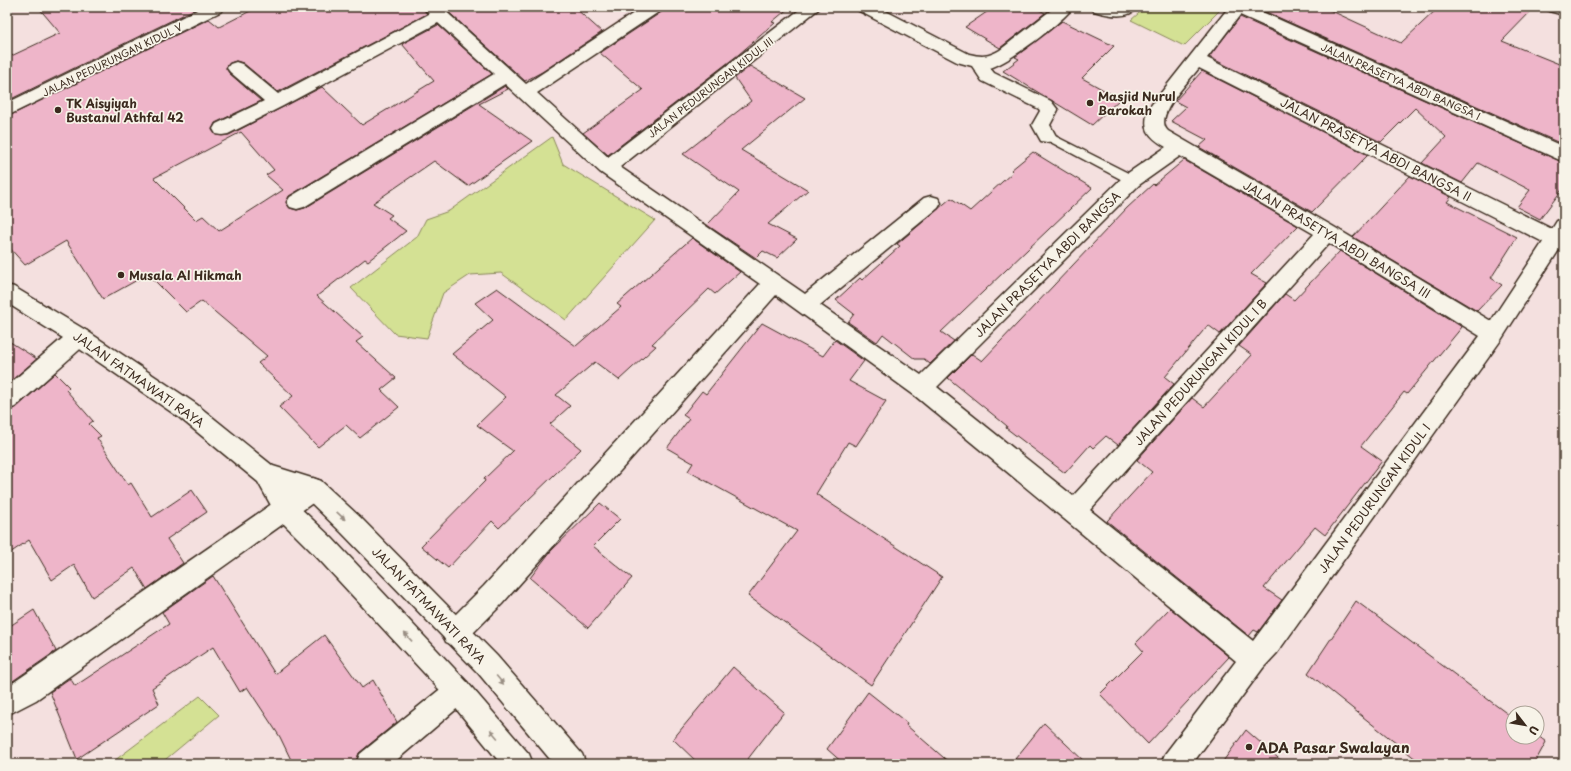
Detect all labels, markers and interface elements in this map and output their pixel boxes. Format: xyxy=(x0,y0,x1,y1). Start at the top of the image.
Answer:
street label: JALAN PEDURUNGAN KIDUL V xyxy=(39,18,185,100)
street label: JALAN PEDURUNGAN KIDUL III xyxy=(644,33,776,141)
street label: JALAN PRASETYA ABDI BANGSA I xyxy=(1319,39,1483,123)
place label: Masjid Nurul Barokah xyxy=(1098,87,1175,119)
street label: JALAN PRASETYA ABDI BANGSA II xyxy=(1277,93,1475,205)
place label: TK Aisyiyah Bustanul Athfal 42 xyxy=(66,94,184,126)
marker: Masjid Nurul Barokah xyxy=(1085,98,1095,108)
marker: TK Aisyiyah Bustanul Athfal 42 xyxy=(53,105,63,115)
street label: JALAN PRASETYA ABDI BANGSA III xyxy=(1240,176,1434,302)
street label: JALAN PRASETYA ABDI BANGSA xyxy=(970,187,1124,341)
place label: Musala Al Hikmah xyxy=(129,266,242,284)
marker: Musala Al Hikmah xyxy=(116,270,126,280)
street label: JALAN PEDURUNGAN KIDUL I B xyxy=(1129,295,1271,449)
street label: JALAN FATMAWATI RAYA xyxy=(70,327,208,431)
street label: JALAN PEDURUNGAN KIDUL I xyxy=(1314,419,1434,577)
one-way arrow xyxy=(337,511,346,520)
street label: JALAN FATMAWATI RAYA xyxy=(368,542,490,668)
one-way arrow xyxy=(403,632,413,642)
one-way arrow xyxy=(496,674,505,685)
north arrow xyxy=(1505,705,1545,745)
text: U xyxy=(1525,722,1543,738)
one-way arrow xyxy=(490,729,498,739)
place label: ADA Pasar Swalayan xyxy=(1256,737,1410,758)
marker: ADA Pasar Swalayan xyxy=(1244,742,1254,752)

